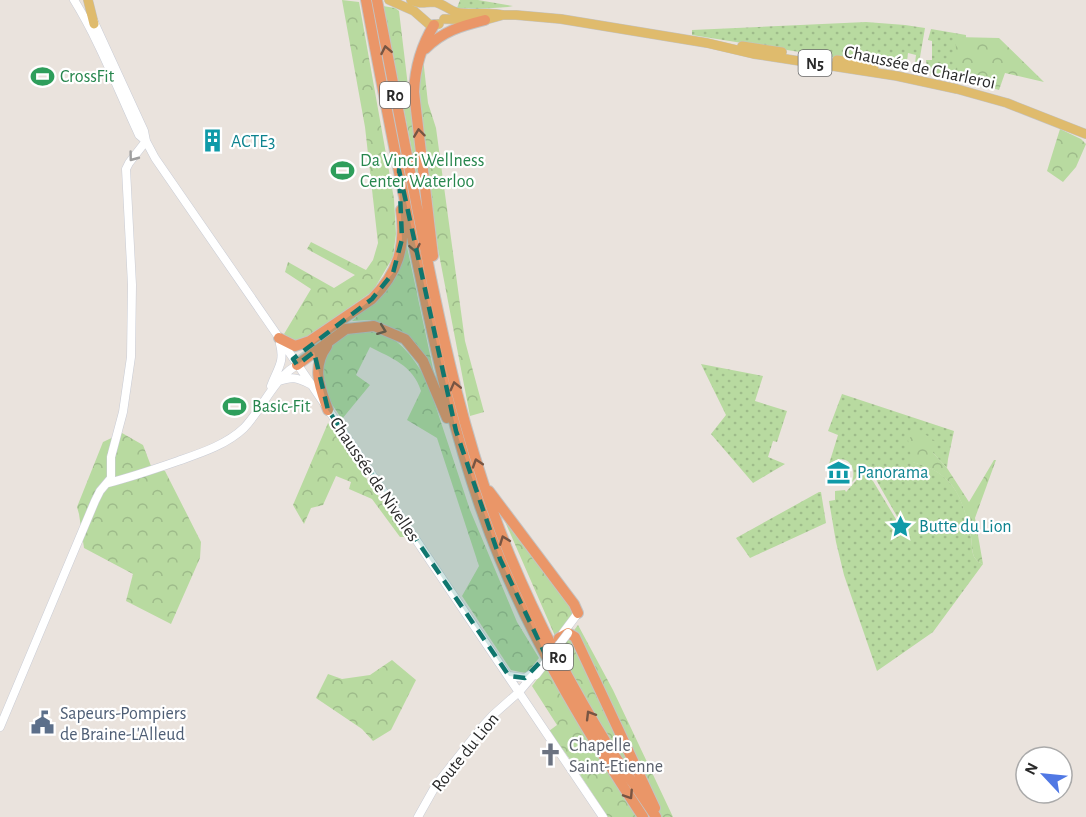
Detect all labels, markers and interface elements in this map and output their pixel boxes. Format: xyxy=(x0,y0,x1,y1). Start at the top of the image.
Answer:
street label: Chaussée de Charleroi xyxy=(843,43,997,93)
one-way arrow xyxy=(380,45,393,55)
road number: N5 xyxy=(798,50,832,76)
sports icon: CrossFit xyxy=(29,63,55,89)
place label: CrossFit xyxy=(60,68,115,86)
road number: R0 xyxy=(380,82,410,108)
building icon: ACTE3 xyxy=(200,128,226,154)
one-way arrow xyxy=(413,128,425,137)
place label: ACTE3 xyxy=(231,133,275,151)
one-way arrow xyxy=(130,151,141,162)
place label: Da Vinci Wellness Center Waterloo xyxy=(360,152,484,191)
sports icon: Da Vinci Wellness Center Waterloo xyxy=(329,157,355,183)
one-way arrow xyxy=(408,243,421,253)
one-way arrow xyxy=(376,322,386,335)
one-way arrow xyxy=(450,382,463,392)
sports icon: Basic-Fit xyxy=(221,393,247,419)
place label: Basic-Fit xyxy=(252,398,311,416)
street label: Chaussée de Nivelles xyxy=(326,414,422,545)
one-way arrow xyxy=(472,458,484,469)
museum icon: Panorama xyxy=(826,459,852,485)
place label: Panorama xyxy=(857,464,928,482)
place icon: Butte du Lion xyxy=(888,513,914,539)
place label: Butte du Lion xyxy=(919,518,1012,536)
one-way arrow xyxy=(499,535,511,546)
road number: R0 xyxy=(543,644,573,670)
place label: Sapeurs-Pompiers de Braine-L'Alleud xyxy=(60,705,186,744)
public building icon: Sapeurs-Pompiers de Braine-L'Alleud xyxy=(29,710,55,736)
street label: Route du Lion xyxy=(429,710,503,795)
one-way arrow xyxy=(586,711,597,721)
place label: Chapelle Saint-Etienne xyxy=(569,737,663,776)
church icon: Chapelle Saint-Etienne xyxy=(538,742,564,768)
north arrow xyxy=(1014,745,1074,805)
text: N xyxy=(1022,760,1041,777)
one-way arrow xyxy=(621,789,633,799)

